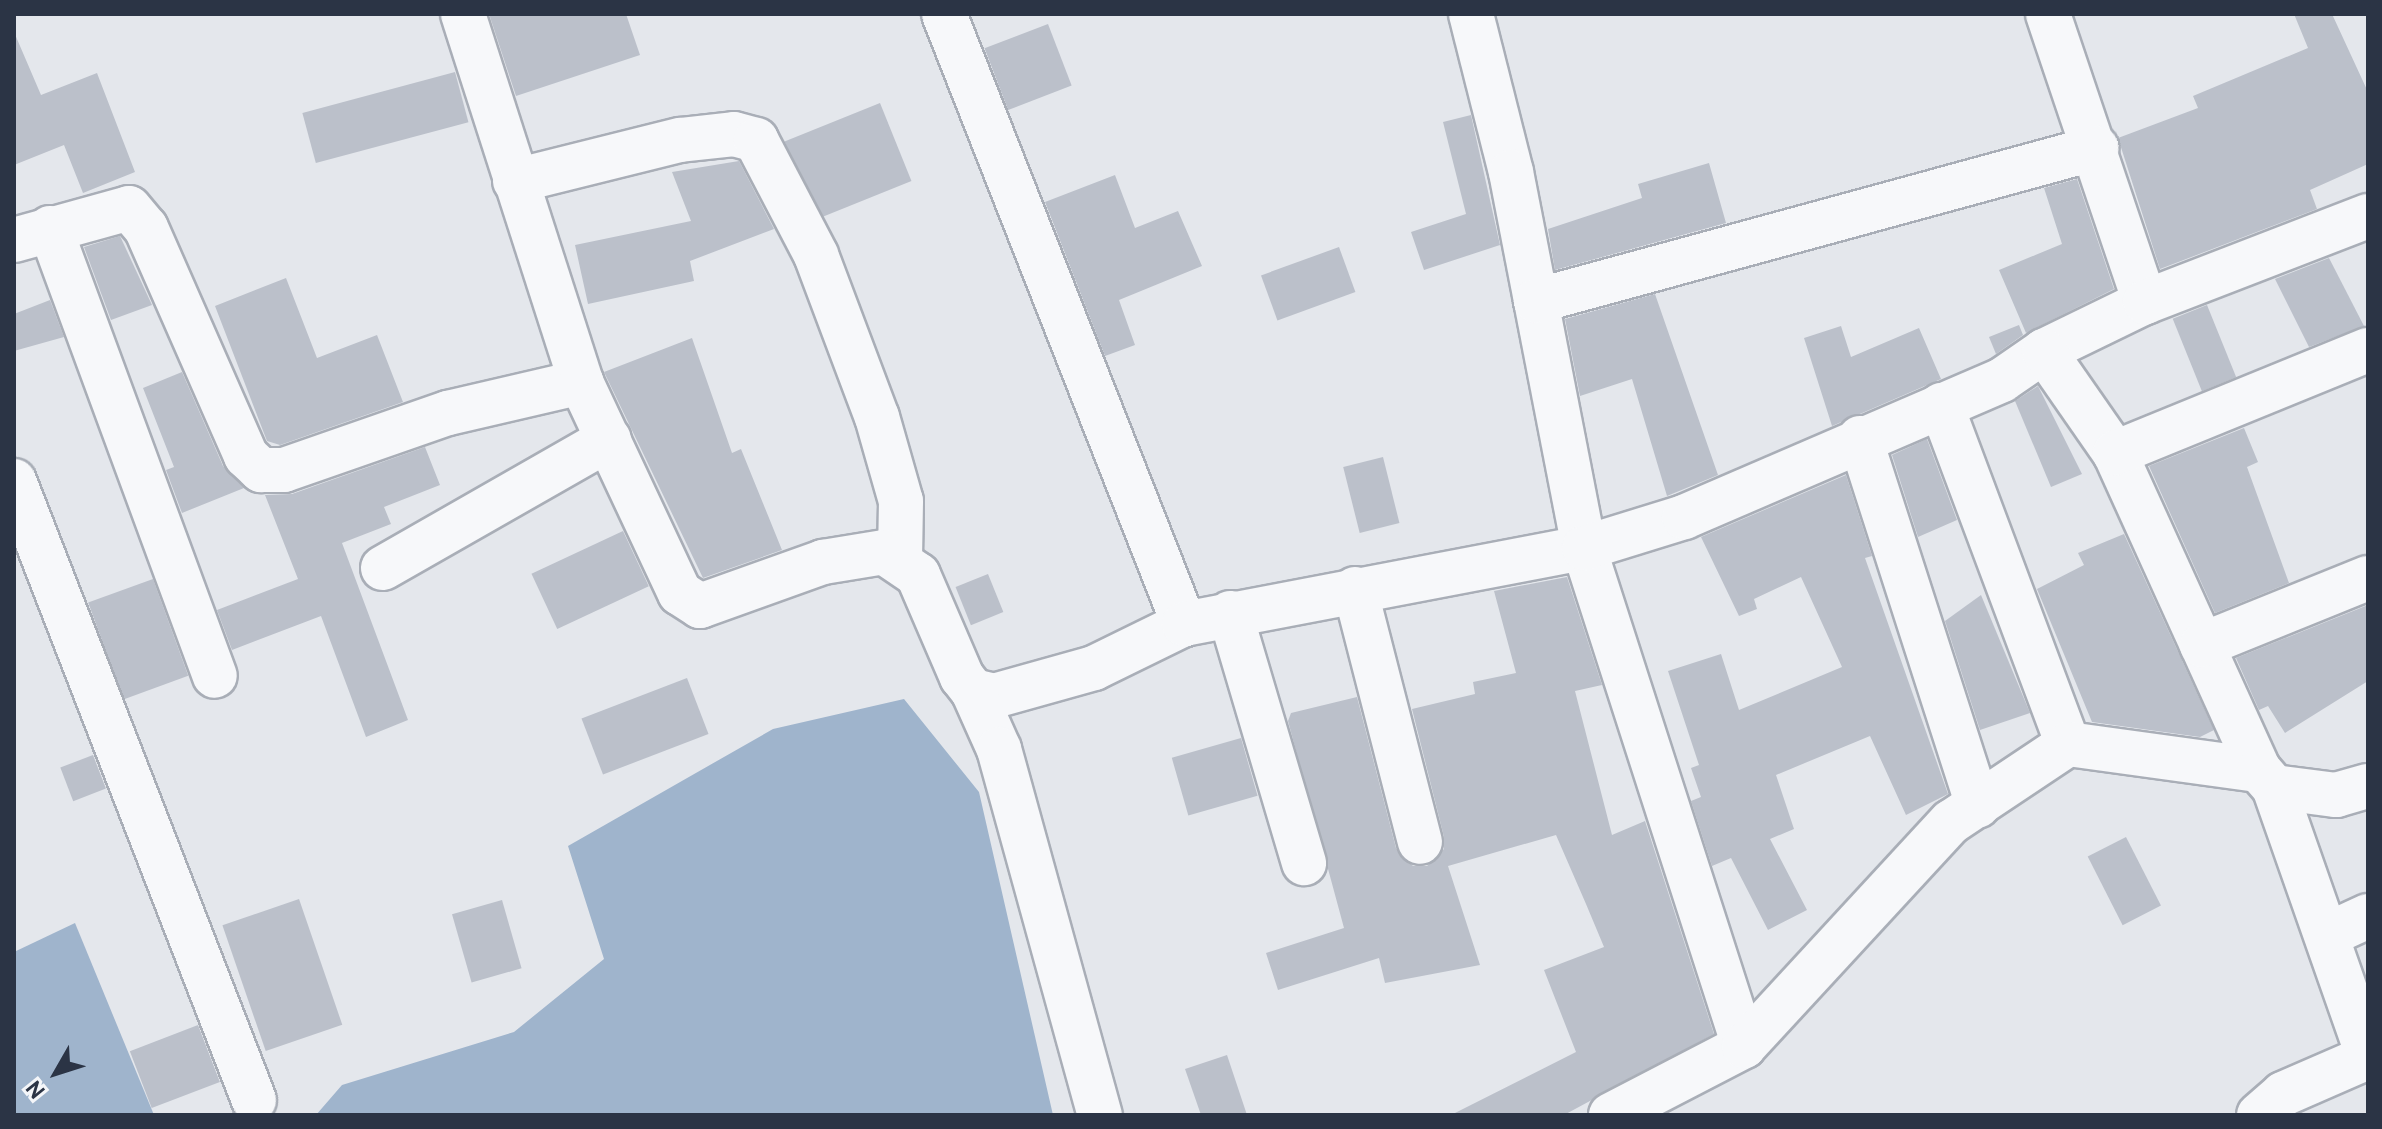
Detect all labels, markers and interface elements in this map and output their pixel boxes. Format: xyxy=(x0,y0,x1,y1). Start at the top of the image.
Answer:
north arrow xyxy=(16,1033,96,1113)
text: N xyxy=(22,1074,52,1103)

